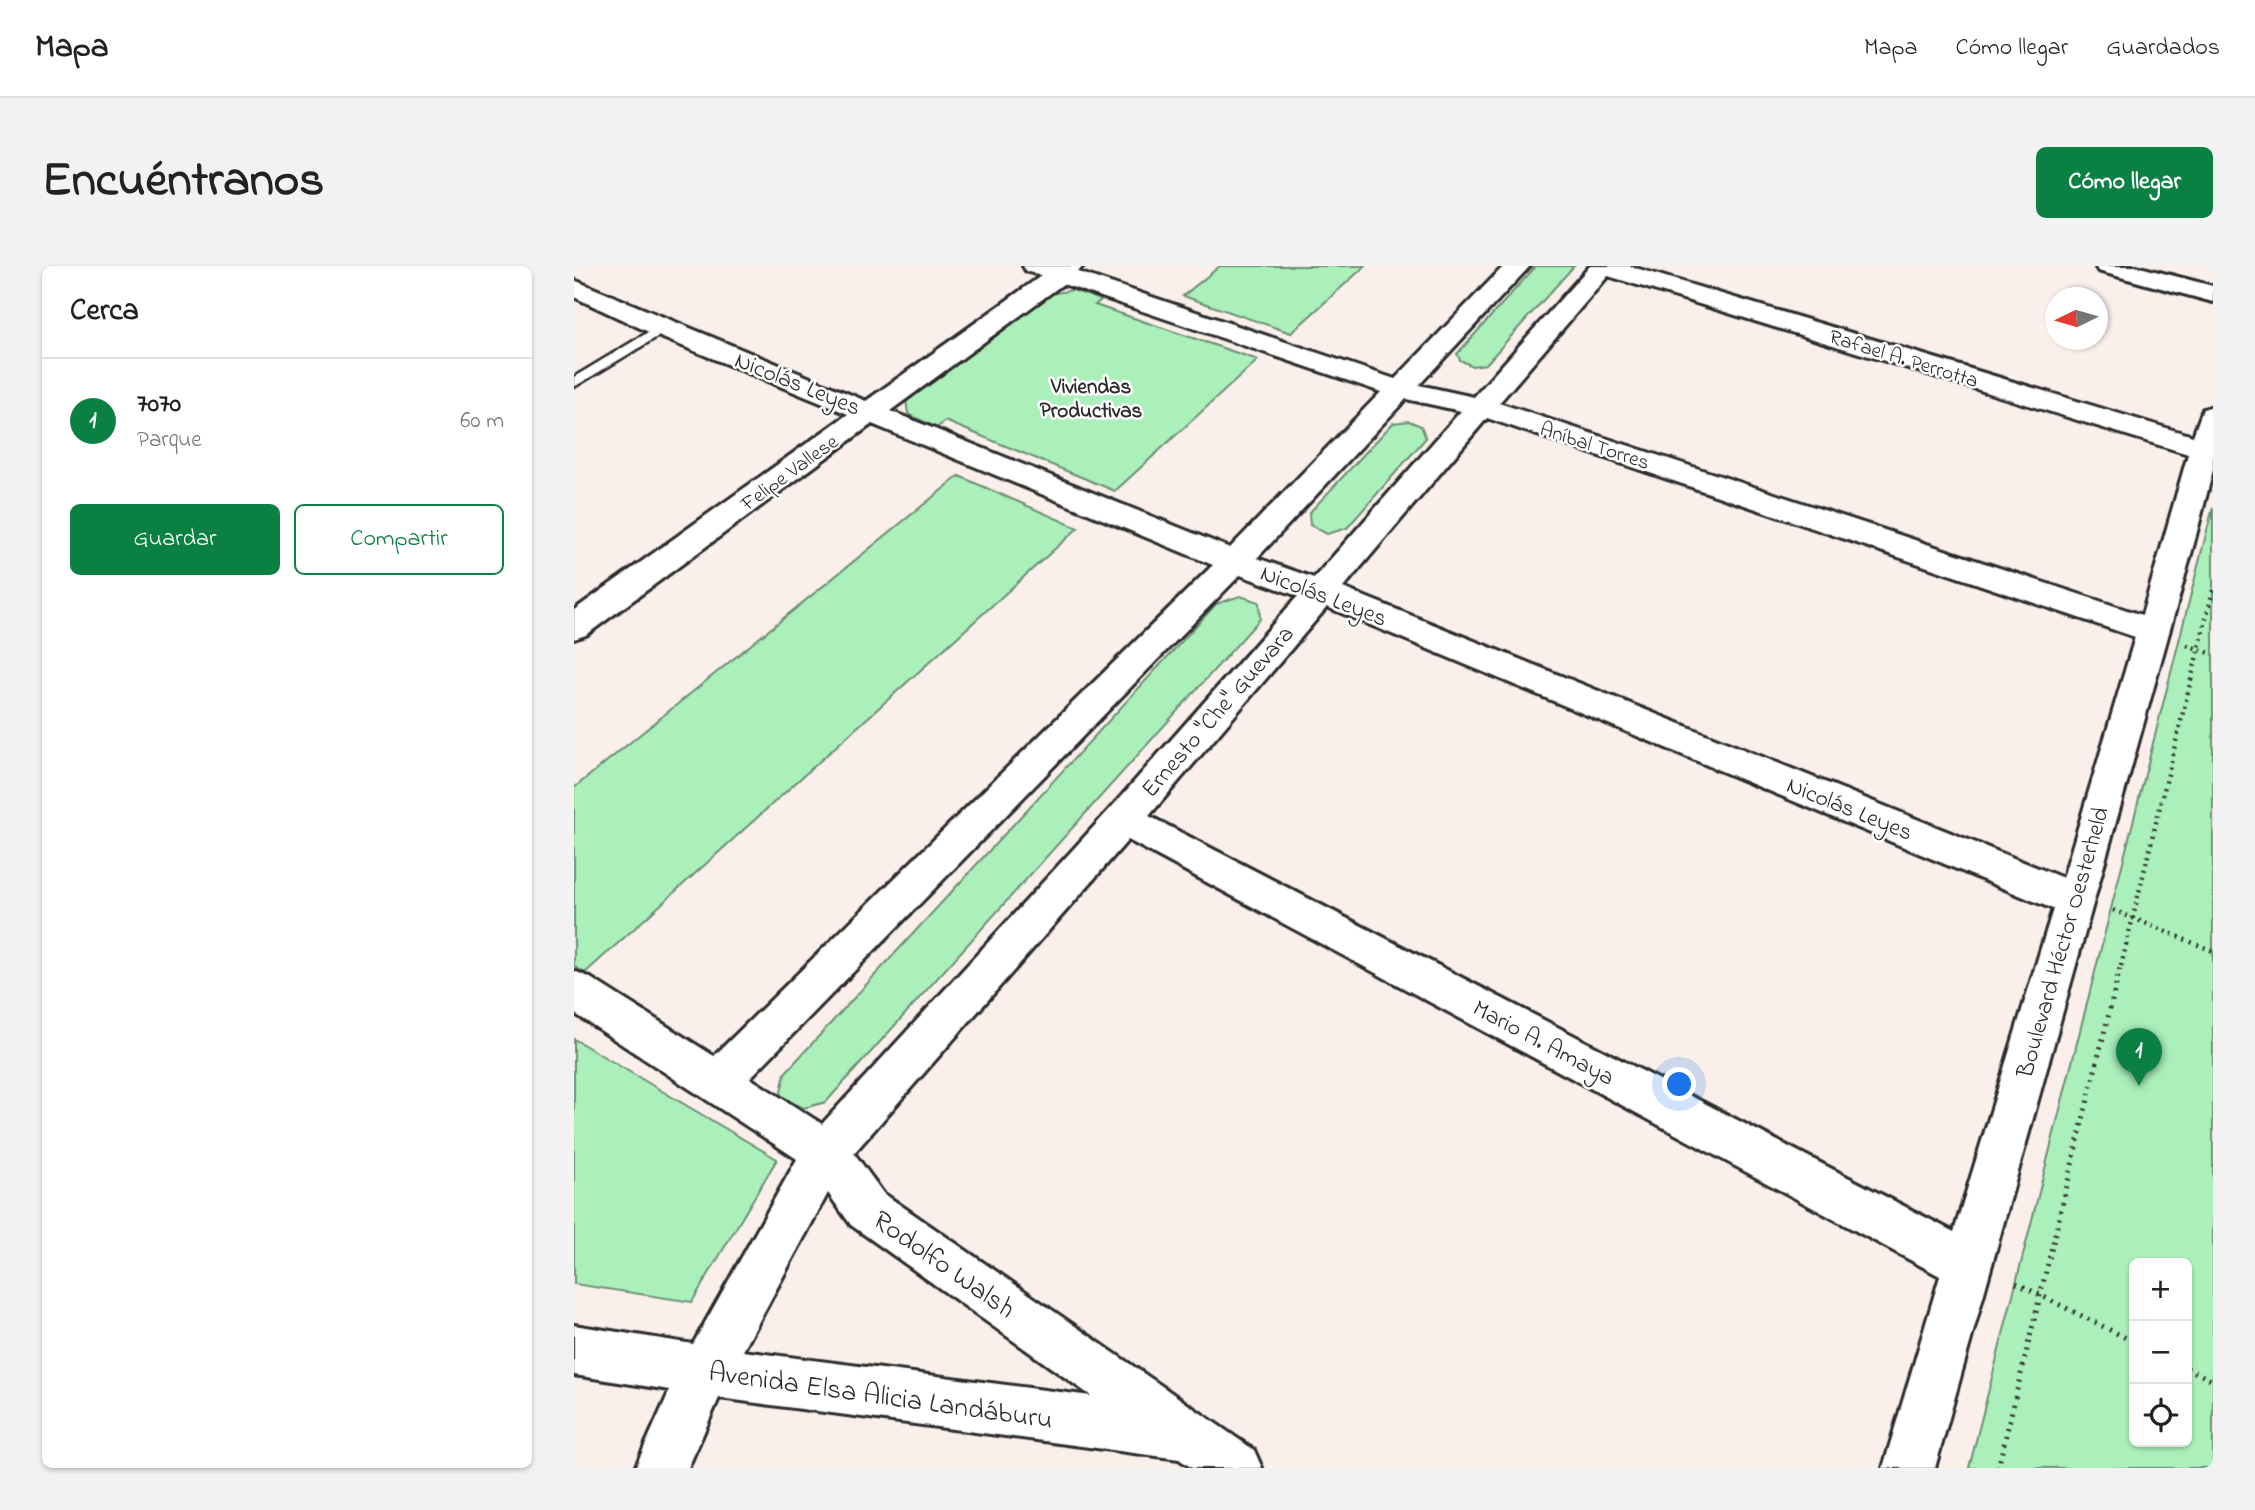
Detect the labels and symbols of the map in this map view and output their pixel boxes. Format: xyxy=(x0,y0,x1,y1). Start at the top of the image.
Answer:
north arrow xyxy=(2045,287,2108,350)
street label: Rafael A. Perrotta xyxy=(1825,323,1982,397)
street label: Nicolás Leyes xyxy=(728,344,865,427)
district label: Viviendas Productivas xyxy=(1040,373,1142,427)
street label: Aníbal Torres xyxy=(1536,415,1653,479)
street label: Felipe Vallese xyxy=(734,428,846,520)
street label: Nicolás Leyes xyxy=(1254,557,1392,638)
street label: Ernesto "Che" Guevara xyxy=(1134,619,1304,806)
street label: Nicolás Leyes xyxy=(1780,769,1917,852)
street label: Boulevard Héctor Oesterheld xyxy=(2009,803,2120,1083)
street label: Mario A. Amaya xyxy=(1465,992,1620,1097)
pin: 1 xyxy=(2116,1028,2162,1086)
your location xyxy=(1662,1067,1696,1101)
street label: Rodolfo Walsh xyxy=(863,1201,1023,1330)
street label: Avenida Elsa Alicia Landáburu xyxy=(706,1353,1055,1442)

